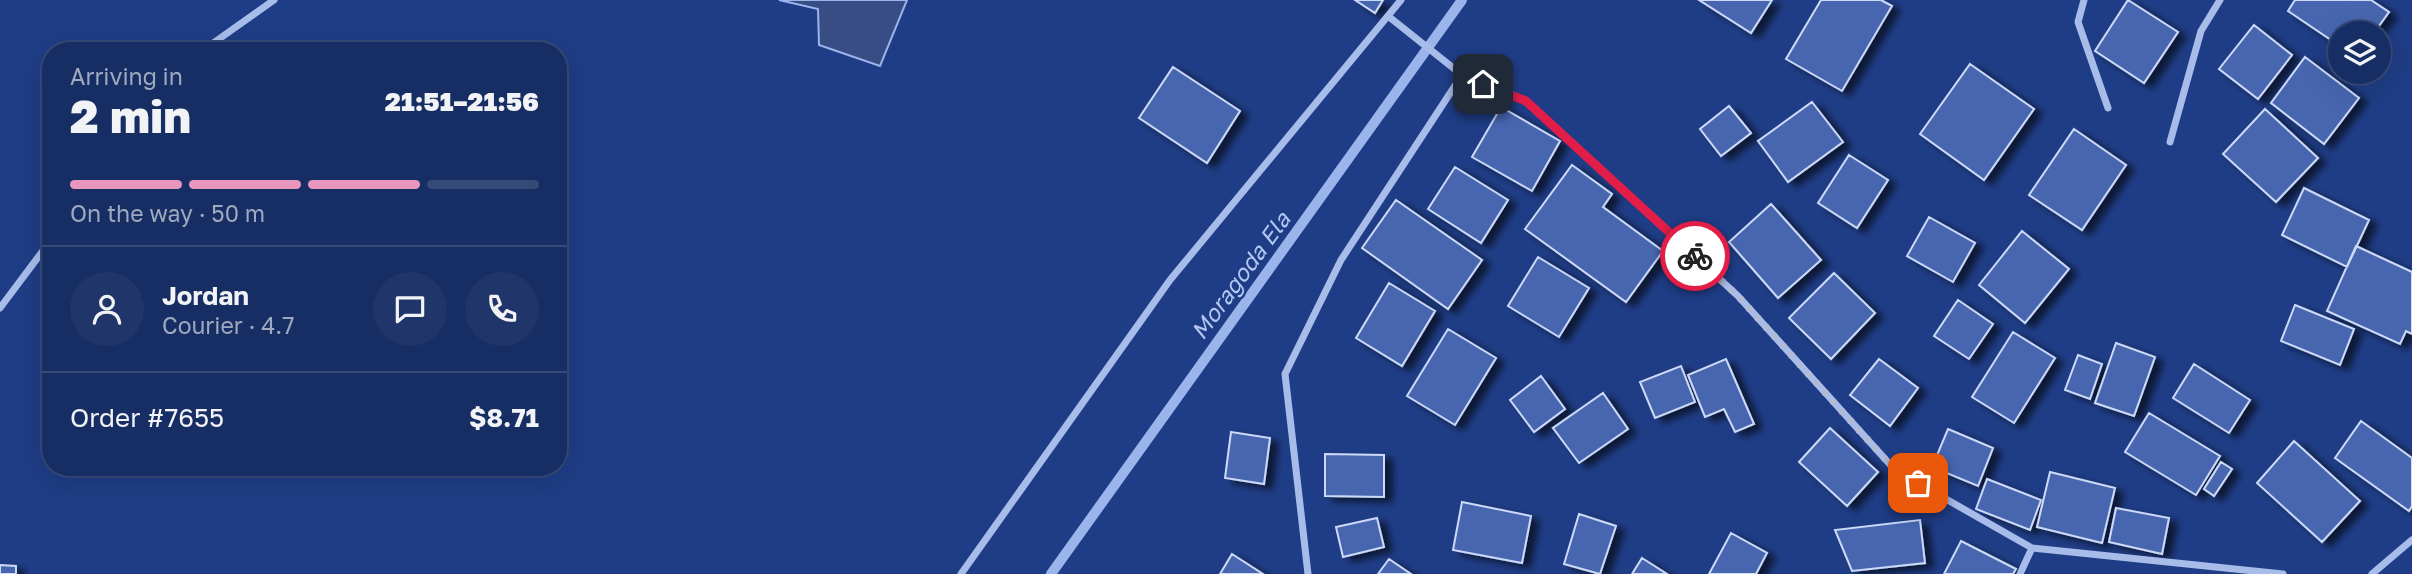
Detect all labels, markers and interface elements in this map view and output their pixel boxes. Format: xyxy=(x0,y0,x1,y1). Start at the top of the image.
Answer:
map controls xyxy=(2328,21,2391,84)
button: layers xyxy=(2328,21,2391,84)
pin xyxy=(1453,54,1513,114)
text: Arriving in xyxy=(70,62,183,90)
icon: home xyxy=(1464,65,1502,103)
text: 21:51–21:56 xyxy=(385,86,539,117)
text: 2 min xyxy=(70,88,191,143)
text: On the way · 50 m xyxy=(70,199,265,227)
water label: Moragoda Ela xyxy=(1184,205,1296,344)
courier xyxy=(1660,221,1730,291)
icon: bike xyxy=(1676,237,1714,275)
button: person xyxy=(70,272,144,346)
button: chat xyxy=(373,272,447,346)
button: phone xyxy=(465,272,539,346)
text: Jordan xyxy=(162,280,249,311)
text: Courier · 4.7 xyxy=(162,311,294,339)
text: Order #7655 xyxy=(70,402,224,433)
text: $8.71 xyxy=(469,402,539,433)
pin xyxy=(1888,453,1948,513)
icon: bag xyxy=(1899,464,1937,502)

